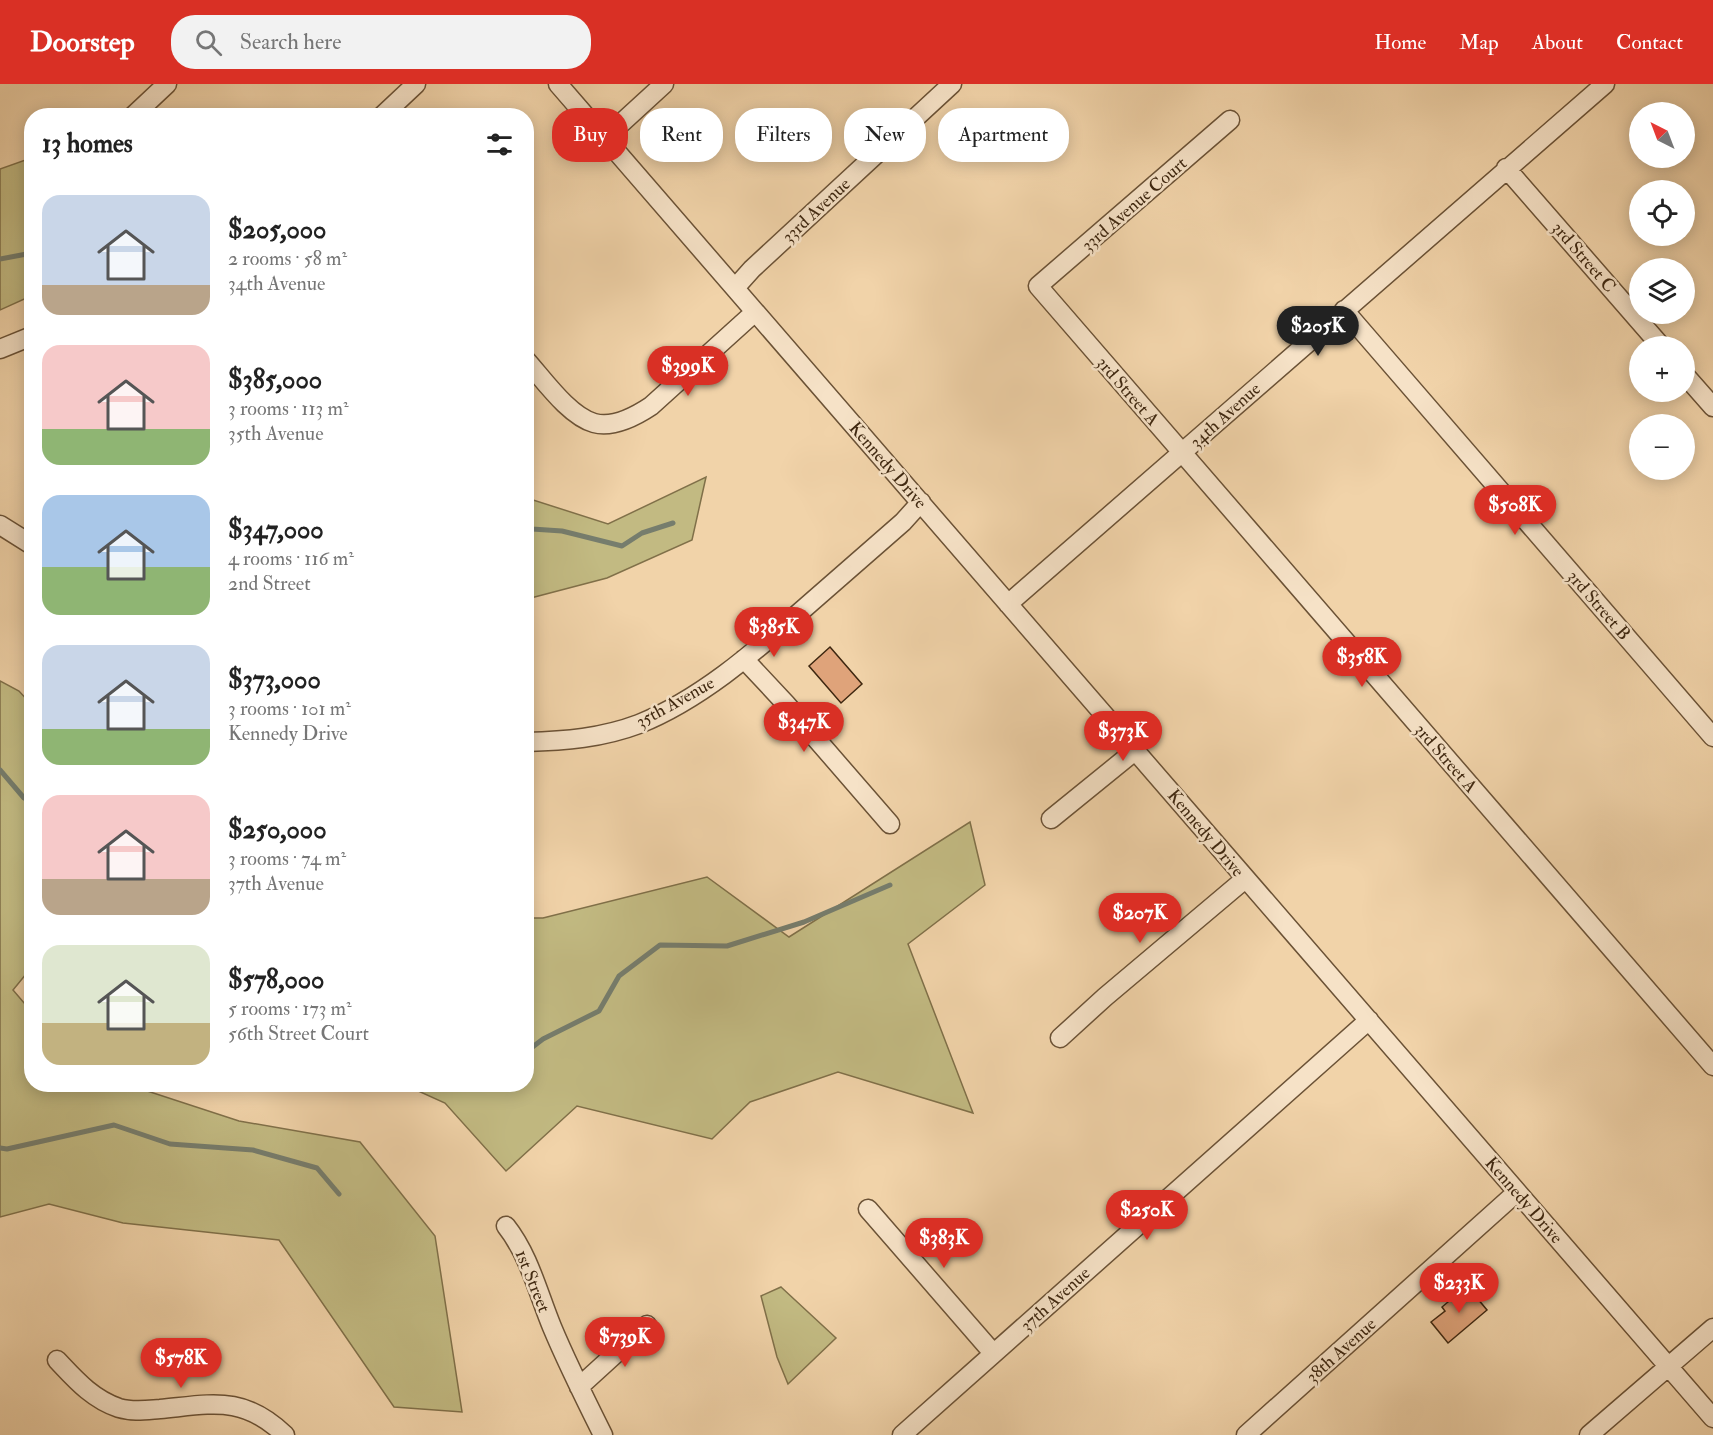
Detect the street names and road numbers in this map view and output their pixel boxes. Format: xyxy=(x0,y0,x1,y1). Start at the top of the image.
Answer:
street label: 33rd Avenue Court xyxy=(1077,152,1192,257)
street label: 33rd Avenue xyxy=(777,173,856,248)
street label: 3rd Street C xyxy=(1547,217,1621,298)
street label: 3rd Street A xyxy=(1091,352,1164,431)
street label: 34th Avenue xyxy=(1185,377,1266,453)
street label: Kennedy Drive xyxy=(844,417,932,514)
street label: 3rd Street B xyxy=(1562,566,1635,645)
street label: 35th Avenue xyxy=(632,671,719,733)
street label: 3rd Street A xyxy=(1409,719,1482,798)
street label: Kennedy Drive xyxy=(1162,785,1249,882)
street label: Kennedy Drive xyxy=(1480,1152,1568,1249)
street label: 1st Street xyxy=(510,1246,556,1316)
street label: 37th Avenue xyxy=(1016,1262,1095,1337)
street label: 38th Avenue xyxy=(1301,1313,1382,1388)

